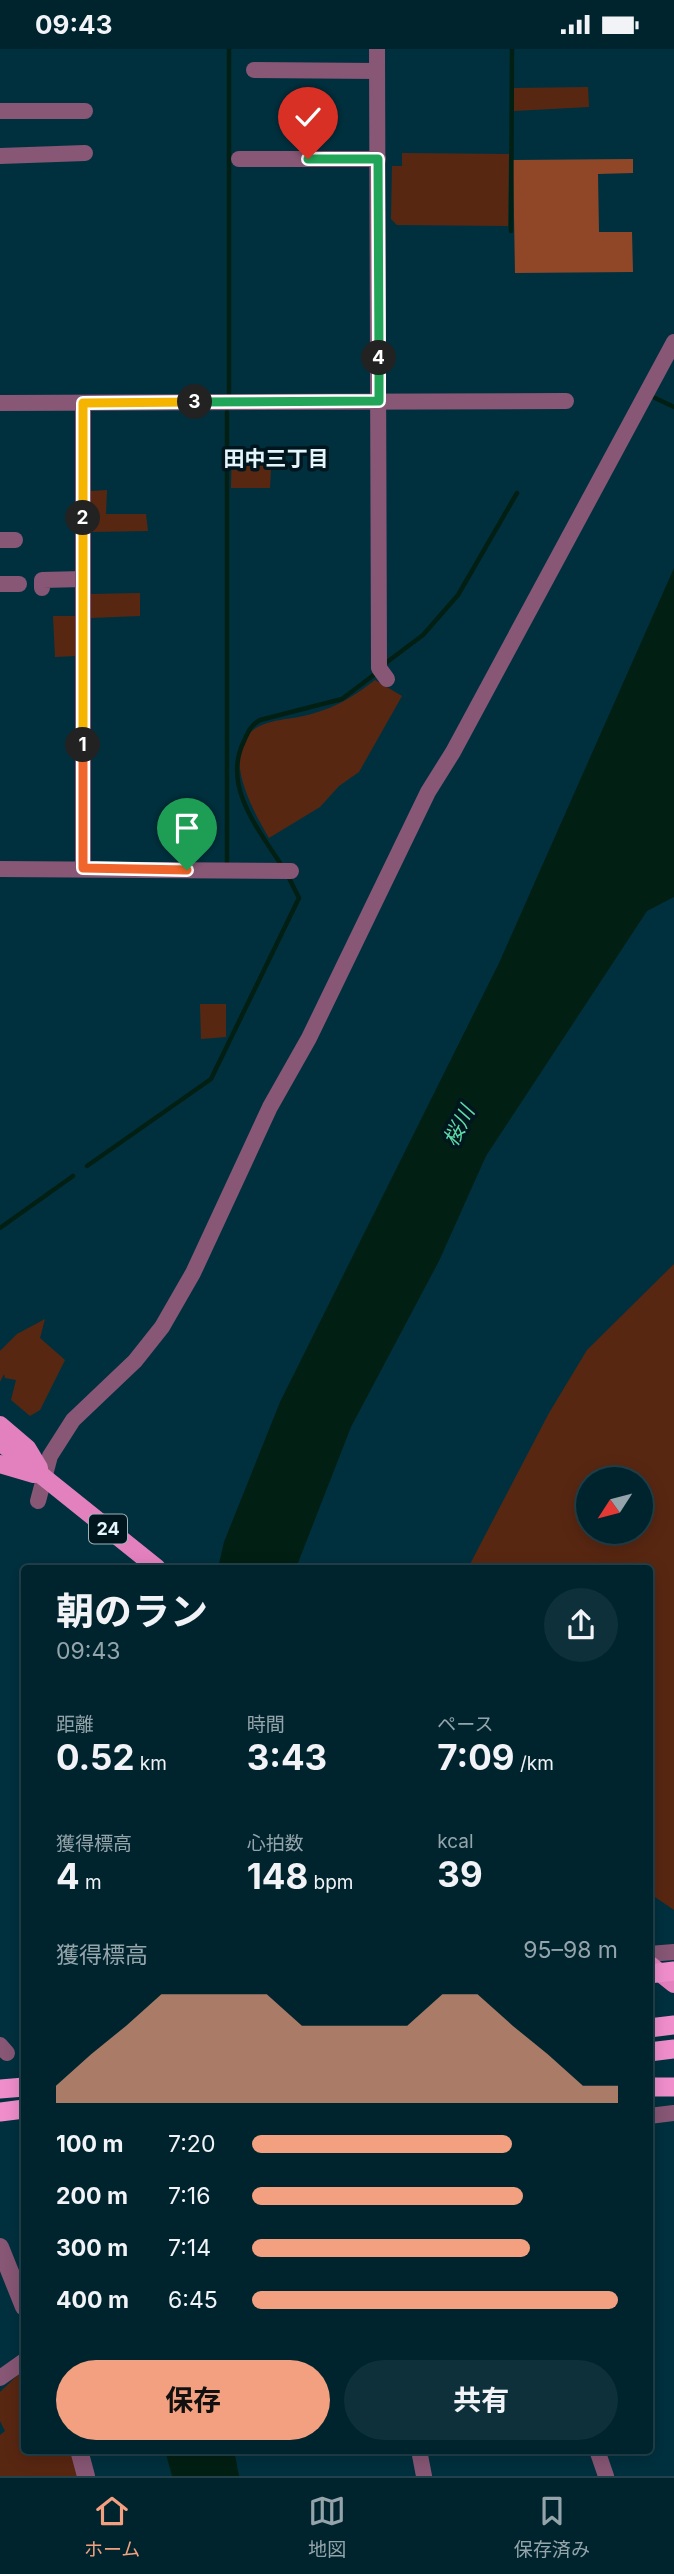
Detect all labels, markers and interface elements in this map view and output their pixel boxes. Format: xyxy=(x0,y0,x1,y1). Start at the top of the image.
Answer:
text: 09:43 xyxy=(35,9,112,40)
pin xyxy=(278,87,338,159)
icon: check xyxy=(289,98,327,136)
pin: 4 xyxy=(362,341,396,375)
text: 4 xyxy=(372,346,385,369)
pin: 3 xyxy=(178,385,212,419)
text: 3 xyxy=(188,390,201,413)
district label: 田中三丁目 xyxy=(224,446,329,471)
pin: 2 xyxy=(66,501,100,535)
text: 2 xyxy=(77,506,88,529)
pin: 1 xyxy=(66,727,100,763)
text: 1 xyxy=(78,733,87,756)
pin xyxy=(157,798,217,870)
icon: arrive xyxy=(168,809,206,847)
water label: 桜川 xyxy=(438,1100,480,1150)
north arrow xyxy=(576,1467,653,1543)
map controls xyxy=(576,1467,653,1544)
road number: 24 xyxy=(89,1514,127,1543)
text: 朝のラン xyxy=(56,1588,208,1634)
button: share xyxy=(544,1588,618,1662)
text: 09:43 xyxy=(56,1637,120,1665)
text: 距離 xyxy=(56,1713,94,1736)
text: 時間 xyxy=(247,1713,285,1736)
text: ペース xyxy=(437,1713,493,1736)
text: 0.52 xyxy=(56,1736,134,1778)
text: 3:43 xyxy=(247,1736,327,1778)
text: 7:09 xyxy=(437,1736,515,1778)
text: km xyxy=(134,1752,167,1775)
text: /km xyxy=(515,1752,554,1775)
text: kcal xyxy=(437,1830,474,1853)
text: 獲得標高 xyxy=(56,1832,132,1855)
text: 心拍数 xyxy=(247,1832,304,1855)
text: 39 xyxy=(437,1853,483,1895)
text: 4 xyxy=(56,1855,80,1897)
text: 148 xyxy=(247,1855,308,1897)
text: m xyxy=(80,1871,102,1894)
text: bpm xyxy=(308,1871,353,1894)
text: 95–98 m xyxy=(523,1936,618,1964)
text: 獲得標高 xyxy=(56,1941,148,1969)
text: 100 m xyxy=(56,2130,123,2158)
text: 7:20 xyxy=(168,2130,215,2158)
text: 200 m xyxy=(56,2182,128,2210)
text: 7:16 xyxy=(168,2182,211,2210)
text: 300 m xyxy=(56,2234,128,2262)
text: 7:14 xyxy=(168,2234,211,2262)
text: 400 m xyxy=(56,2286,129,2314)
text: 6:45 xyxy=(168,2286,218,2314)
button: 保存 xyxy=(56,2360,330,2440)
button: 共有 xyxy=(344,2360,618,2440)
tab: ホーム xyxy=(84,2492,140,2561)
tab: 地図 xyxy=(308,2492,346,2561)
tab: 保存済み xyxy=(514,2492,590,2561)

